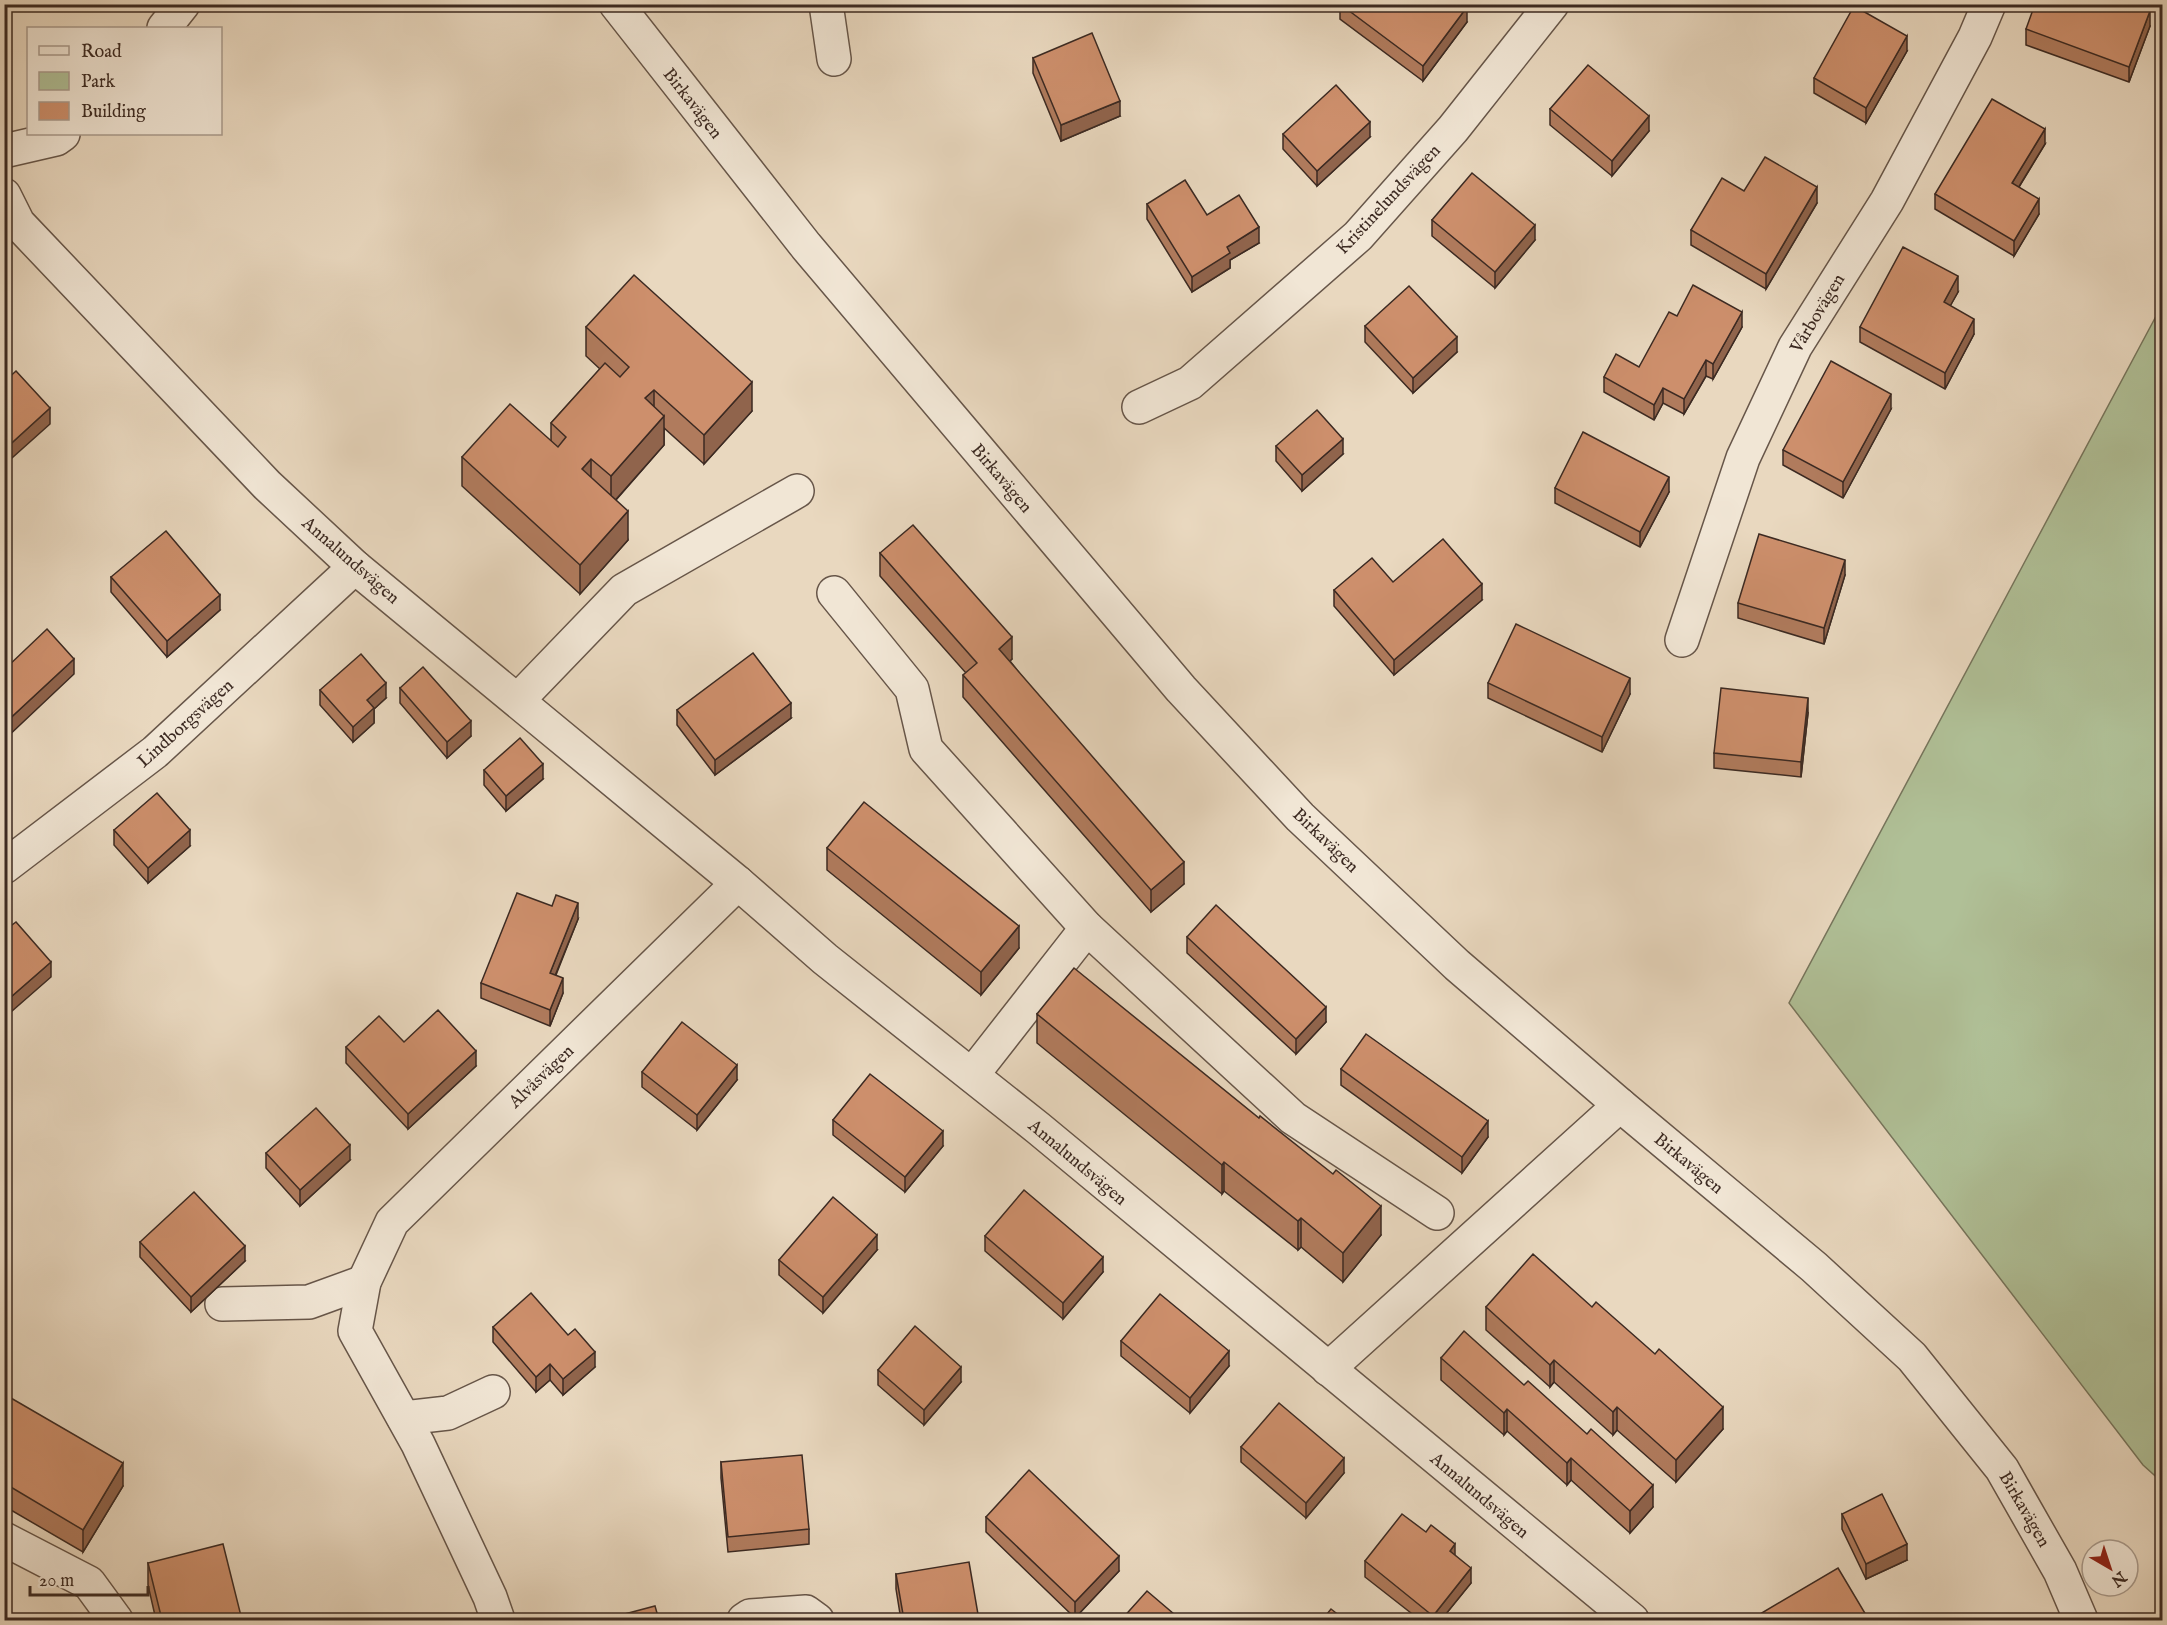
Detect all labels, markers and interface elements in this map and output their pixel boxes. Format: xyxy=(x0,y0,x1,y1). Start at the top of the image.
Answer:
legend xyxy=(27,27,222,135)
text: Road xyxy=(81,41,122,64)
street label: Birkavägen xyxy=(657,64,727,144)
text: Park xyxy=(81,71,116,94)
text: Building xyxy=(81,101,146,124)
street label: Kristinelundsvägen xyxy=(1332,140,1446,260)
street label: Vårbovägen xyxy=(1785,270,1851,358)
street label: Birkavägen xyxy=(965,439,1037,519)
street label: Annalundsvägen xyxy=(296,512,404,610)
street label: Lindborgsvägen xyxy=(133,674,239,774)
street label: Birkavägen xyxy=(1287,804,1363,879)
street label: Alvåsvägen xyxy=(504,1040,580,1115)
street label: Annalundsvägen xyxy=(1022,1114,1132,1211)
street label: Birkavägen xyxy=(1649,1128,1728,1200)
street label: Annalundsvägen xyxy=(1424,1447,1534,1544)
street label: Birkavägen xyxy=(1993,1468,2055,1552)
north arrow xyxy=(2080,1538,2140,1598)
scale bar xyxy=(30,1559,148,1597)
text: N xyxy=(2106,1565,2131,1590)
text: 20 m xyxy=(39,1570,74,1593)

